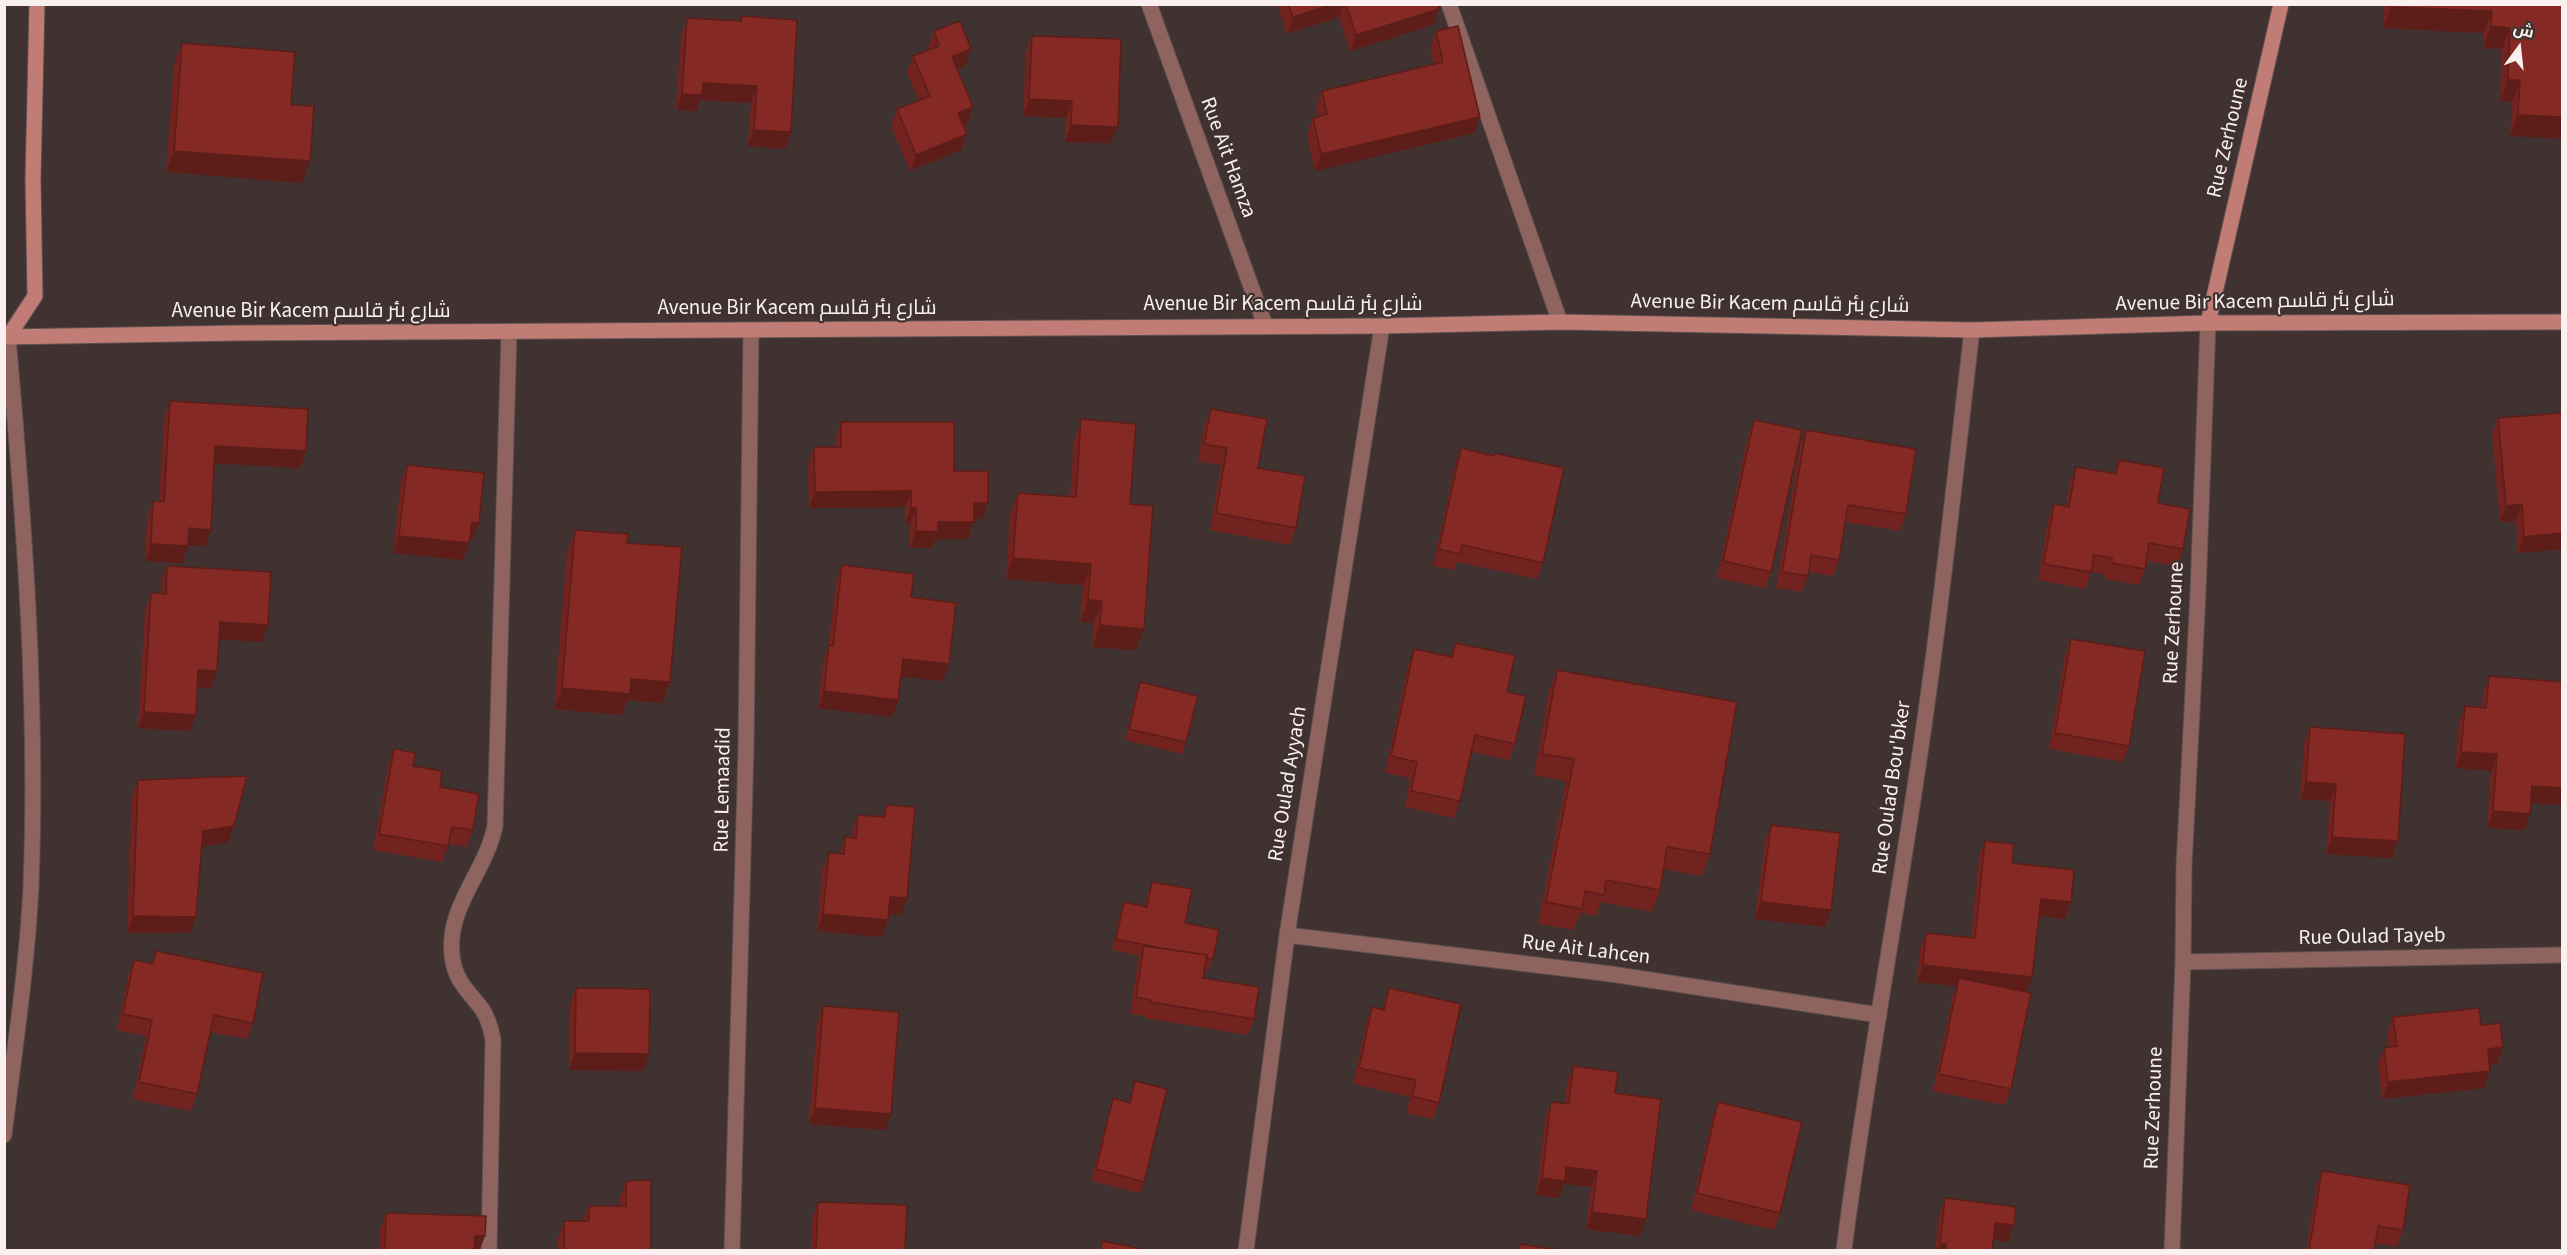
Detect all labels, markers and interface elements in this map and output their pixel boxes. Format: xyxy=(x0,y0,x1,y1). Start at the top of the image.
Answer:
text: ش xyxy=(2511,17,2536,44)
north arrow xyxy=(2489,18,2549,78)
street label: Rue Zerhoune xyxy=(2203,75,2255,201)
street label: Rue Ait Hamza xyxy=(1194,94,1260,222)
street label: Avenue Bir Kacem شارع بئر قاسم xyxy=(2115,288,2395,318)
street label: Avenue Bir Kacem شارع بئر قاسم xyxy=(1630,290,1910,320)
street label: Avenue Bir Kacem شارع بئر قاسم xyxy=(1143,292,1423,318)
street label: Avenue Bir Kacem شارع بئر قاسم xyxy=(657,296,937,322)
street label: Avenue Bir Kacem شارع بئر قاسم xyxy=(171,299,451,325)
street label: Rue Zerhoune xyxy=(2159,561,2191,685)
street label: Rue Oulad Bou'bker xyxy=(1868,700,1918,876)
street label: Rue Oulad Ayyach xyxy=(1264,704,1314,864)
street label: Rue Lemaadid xyxy=(710,727,738,853)
street label: Rue Oulad Tayeb xyxy=(2298,924,2446,952)
street label: Rue Ait Lahcen xyxy=(1520,931,1652,971)
street label: Rue Zerhoune xyxy=(2140,1046,2170,1170)

